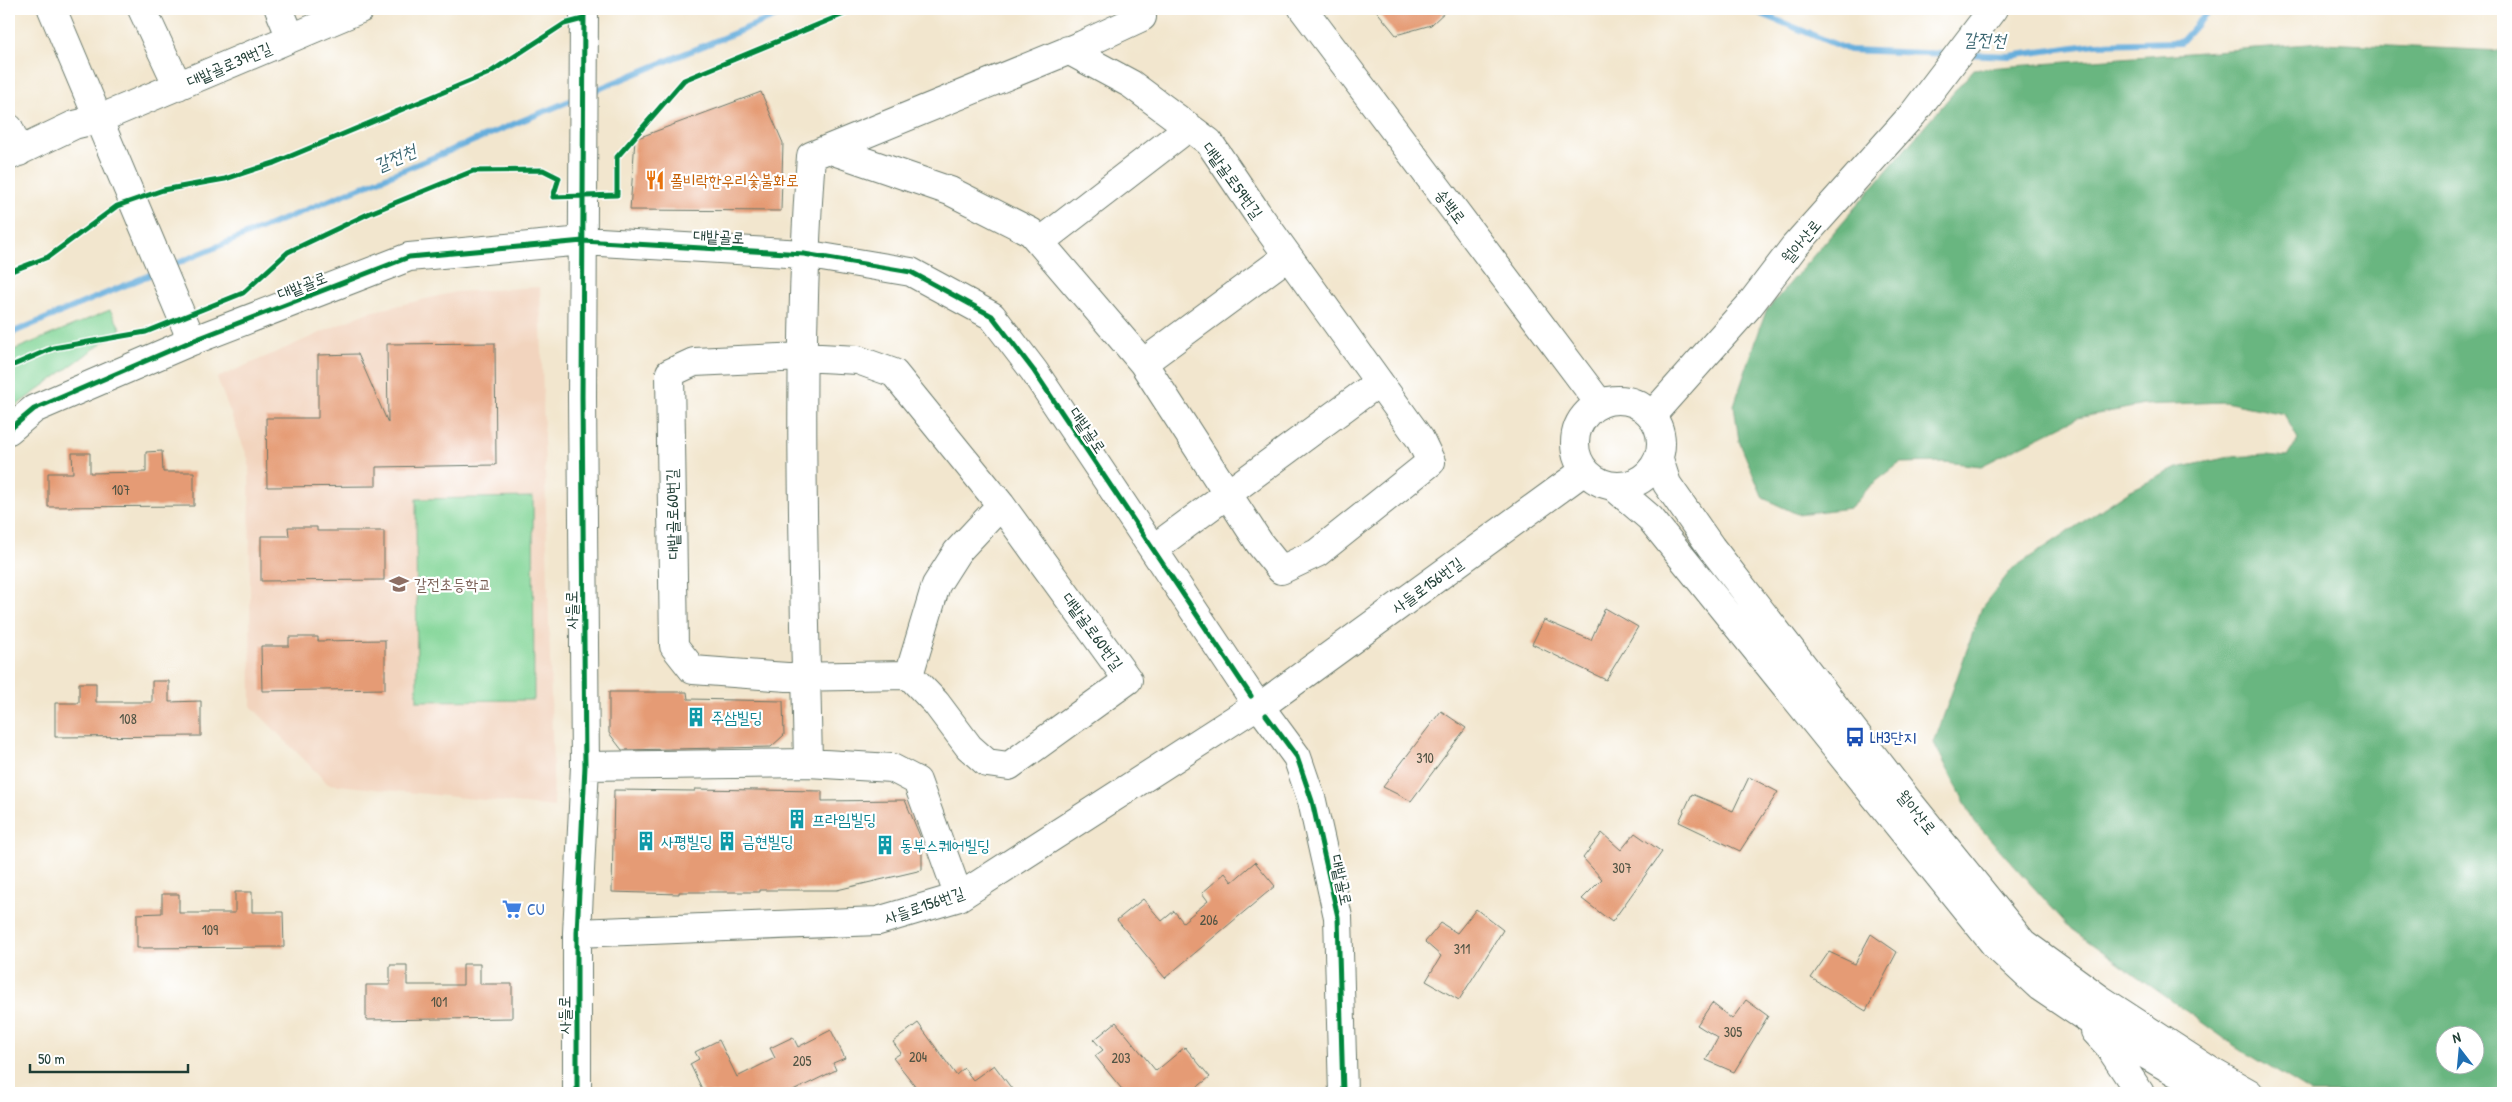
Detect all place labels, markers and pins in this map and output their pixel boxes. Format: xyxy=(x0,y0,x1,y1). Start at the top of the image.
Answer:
restaurant icon: 폴비락한우리숯불화로 xyxy=(644,169,666,191)
place label: 폴비락한우리숯불화로 xyxy=(670,169,799,191)
school or university icon: 갈전초등학교 xyxy=(388,573,410,595)
place label: 갈전초등학교 xyxy=(414,573,491,595)
building icon: 주삼빌딩 xyxy=(685,706,707,728)
place label: 주삼빌딩 xyxy=(711,706,763,728)
bus stop icon: LH3단지 xyxy=(1844,726,1866,748)
place label: LH3단지 xyxy=(1870,726,1916,748)
building icon: 프라임빌딩 xyxy=(786,808,808,830)
place label: 프라임빌딩 xyxy=(812,808,876,830)
building icon: 사평빌딩 xyxy=(635,830,657,852)
place label: 사평빌딩 xyxy=(661,830,713,852)
building icon: 금현빌딩 xyxy=(716,830,738,852)
place label: 금현빌딩 xyxy=(742,830,794,852)
building icon: 동부스퀘어빌딩 xyxy=(874,834,896,856)
place label: 동부스퀘어빌딩 xyxy=(900,834,990,856)
supermarket icon: CU xyxy=(501,898,523,920)
place label: CU xyxy=(527,898,545,920)

